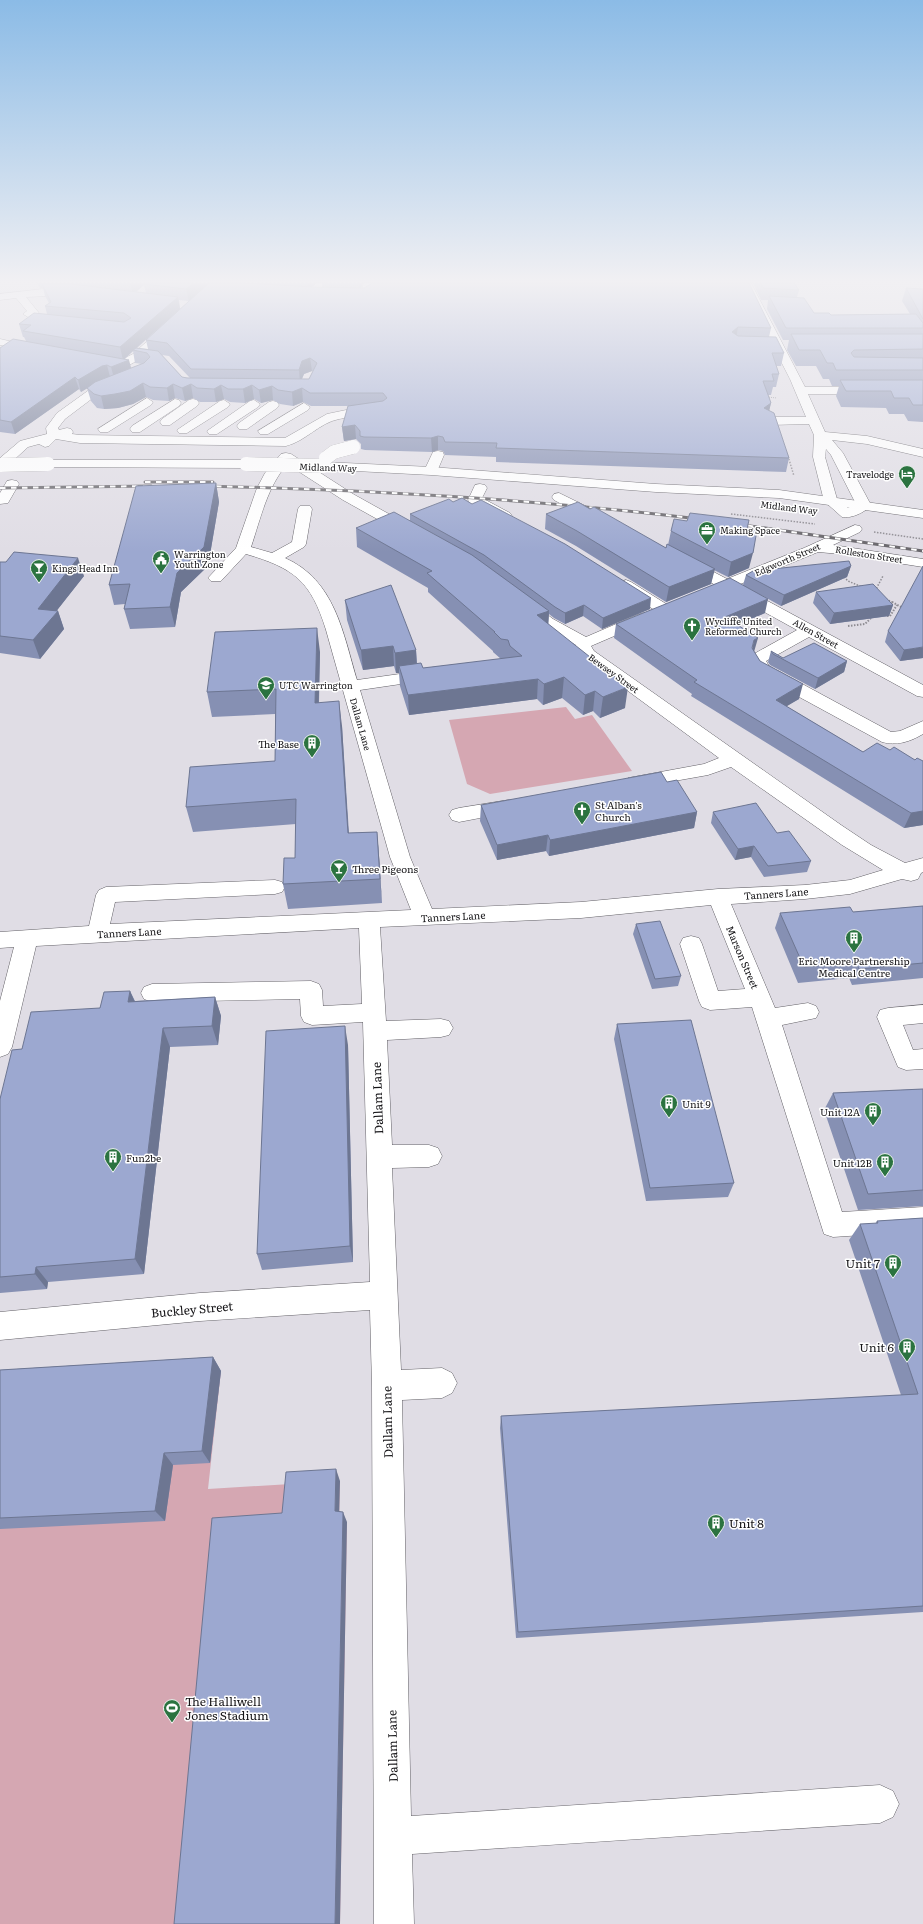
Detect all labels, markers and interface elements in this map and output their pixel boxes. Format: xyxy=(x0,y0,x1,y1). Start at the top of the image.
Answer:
street label: Midland Way xyxy=(299,459,358,475)
hotel icon: Travelodge xyxy=(897,464,917,489)
place label: Travelodge xyxy=(846,467,894,481)
street label: Midland Way xyxy=(760,497,819,518)
office icon: Making Space xyxy=(697,520,717,545)
place label: Making Space xyxy=(720,523,780,537)
street label: Edgworth Street xyxy=(752,539,822,579)
street label: Rolleston Street xyxy=(834,542,904,566)
place label: Warrington Youth Zone xyxy=(174,547,226,571)
public building icon: Warrington Youth Zone xyxy=(151,549,171,574)
bar icon: Kings Head Inn xyxy=(29,558,49,583)
place label: Kings Head Inn xyxy=(52,561,118,575)
place label: Wycliffe United Reformed Church xyxy=(705,614,782,638)
street label: Allen Street xyxy=(790,615,842,652)
church icon: Wycliffe United Reformed Church xyxy=(682,616,702,641)
street label: Bewsey Street xyxy=(586,650,642,696)
school or university icon: UTC Warrington xyxy=(256,675,276,700)
place label: UTC Warrington xyxy=(279,678,353,692)
street label: Dallam Lane xyxy=(347,696,375,752)
building icon: The Base xyxy=(302,733,322,758)
place label: The Base xyxy=(258,736,299,751)
place label: St Alban's Church xyxy=(595,797,642,824)
church icon: St Alban's Church xyxy=(572,800,592,825)
bar icon: Three Pigeons xyxy=(329,858,349,883)
place label: Three Pigeons xyxy=(352,861,418,876)
street label: Tanners Lane xyxy=(743,883,809,903)
street label: Tanners Lane xyxy=(420,907,486,925)
street label: Tanners Lane xyxy=(96,923,162,941)
street label: Marson Street xyxy=(723,923,763,991)
building icon: Eric Moore Partnership Medical Centre xyxy=(844,928,864,953)
place label: Eric Moore Partnership Medical Centre xyxy=(798,953,910,980)
street label: Dallam Lane xyxy=(367,1062,387,1134)
building icon: Unit 9 xyxy=(659,1093,679,1118)
place label: Unit 9 xyxy=(682,1096,711,1111)
building icon: Unit 12A xyxy=(863,1101,883,1126)
place label: Unit 12A xyxy=(820,1104,861,1119)
building icon: Fun2be xyxy=(103,1147,123,1172)
place label: Fun2be xyxy=(126,1150,161,1165)
building icon: Unit 12B xyxy=(875,1152,895,1177)
place label: Unit 12B xyxy=(833,1155,872,1170)
building icon: Unit 7 xyxy=(883,1253,903,1278)
place label: Unit 7 xyxy=(846,1254,880,1272)
street label: Buckley Street xyxy=(150,1296,234,1322)
building icon: Unit 6 xyxy=(897,1337,917,1362)
place label: Unit 6 xyxy=(859,1338,895,1356)
street label: Dallam Lane xyxy=(377,1386,397,1458)
building icon: Unit 8 xyxy=(706,1513,726,1538)
place label: Unit 8 xyxy=(729,1514,764,1532)
place label: The Halliwell Jones Stadium xyxy=(185,1692,269,1724)
sports icon: The Halliwell Jones Stadium xyxy=(162,1698,182,1723)
street label: Dallam Lane xyxy=(382,1710,402,1782)

